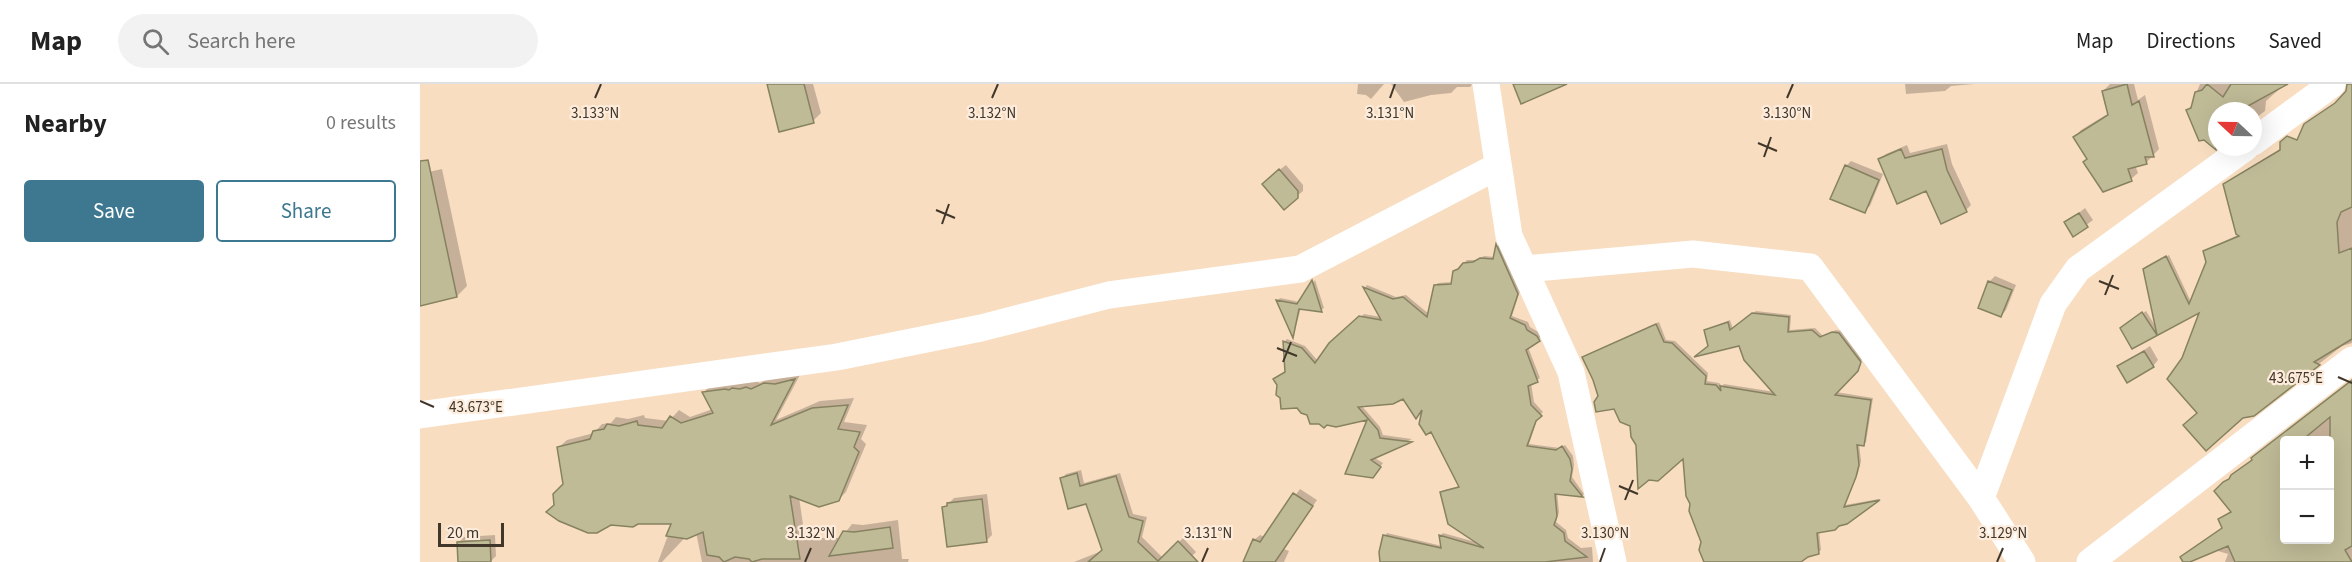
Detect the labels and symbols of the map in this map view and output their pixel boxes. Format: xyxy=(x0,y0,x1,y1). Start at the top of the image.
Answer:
north arrow xyxy=(2208,102,2262,156)
text: 3.133°N xyxy=(571,103,619,124)
text: 3.132°N xyxy=(968,103,1016,124)
text: 3.131°N xyxy=(1366,103,1414,124)
text: 3.130°N xyxy=(1763,103,1811,124)
text: 43.675°E xyxy=(2269,368,2323,389)
text: 43.673°E xyxy=(449,397,503,418)
scale bar xyxy=(438,520,504,548)
text: 3.132°N xyxy=(787,523,835,544)
text: 3.131°N xyxy=(1184,523,1232,544)
text: 3.130°N xyxy=(1581,523,1629,544)
text: 3.129°N xyxy=(1979,523,2027,544)

